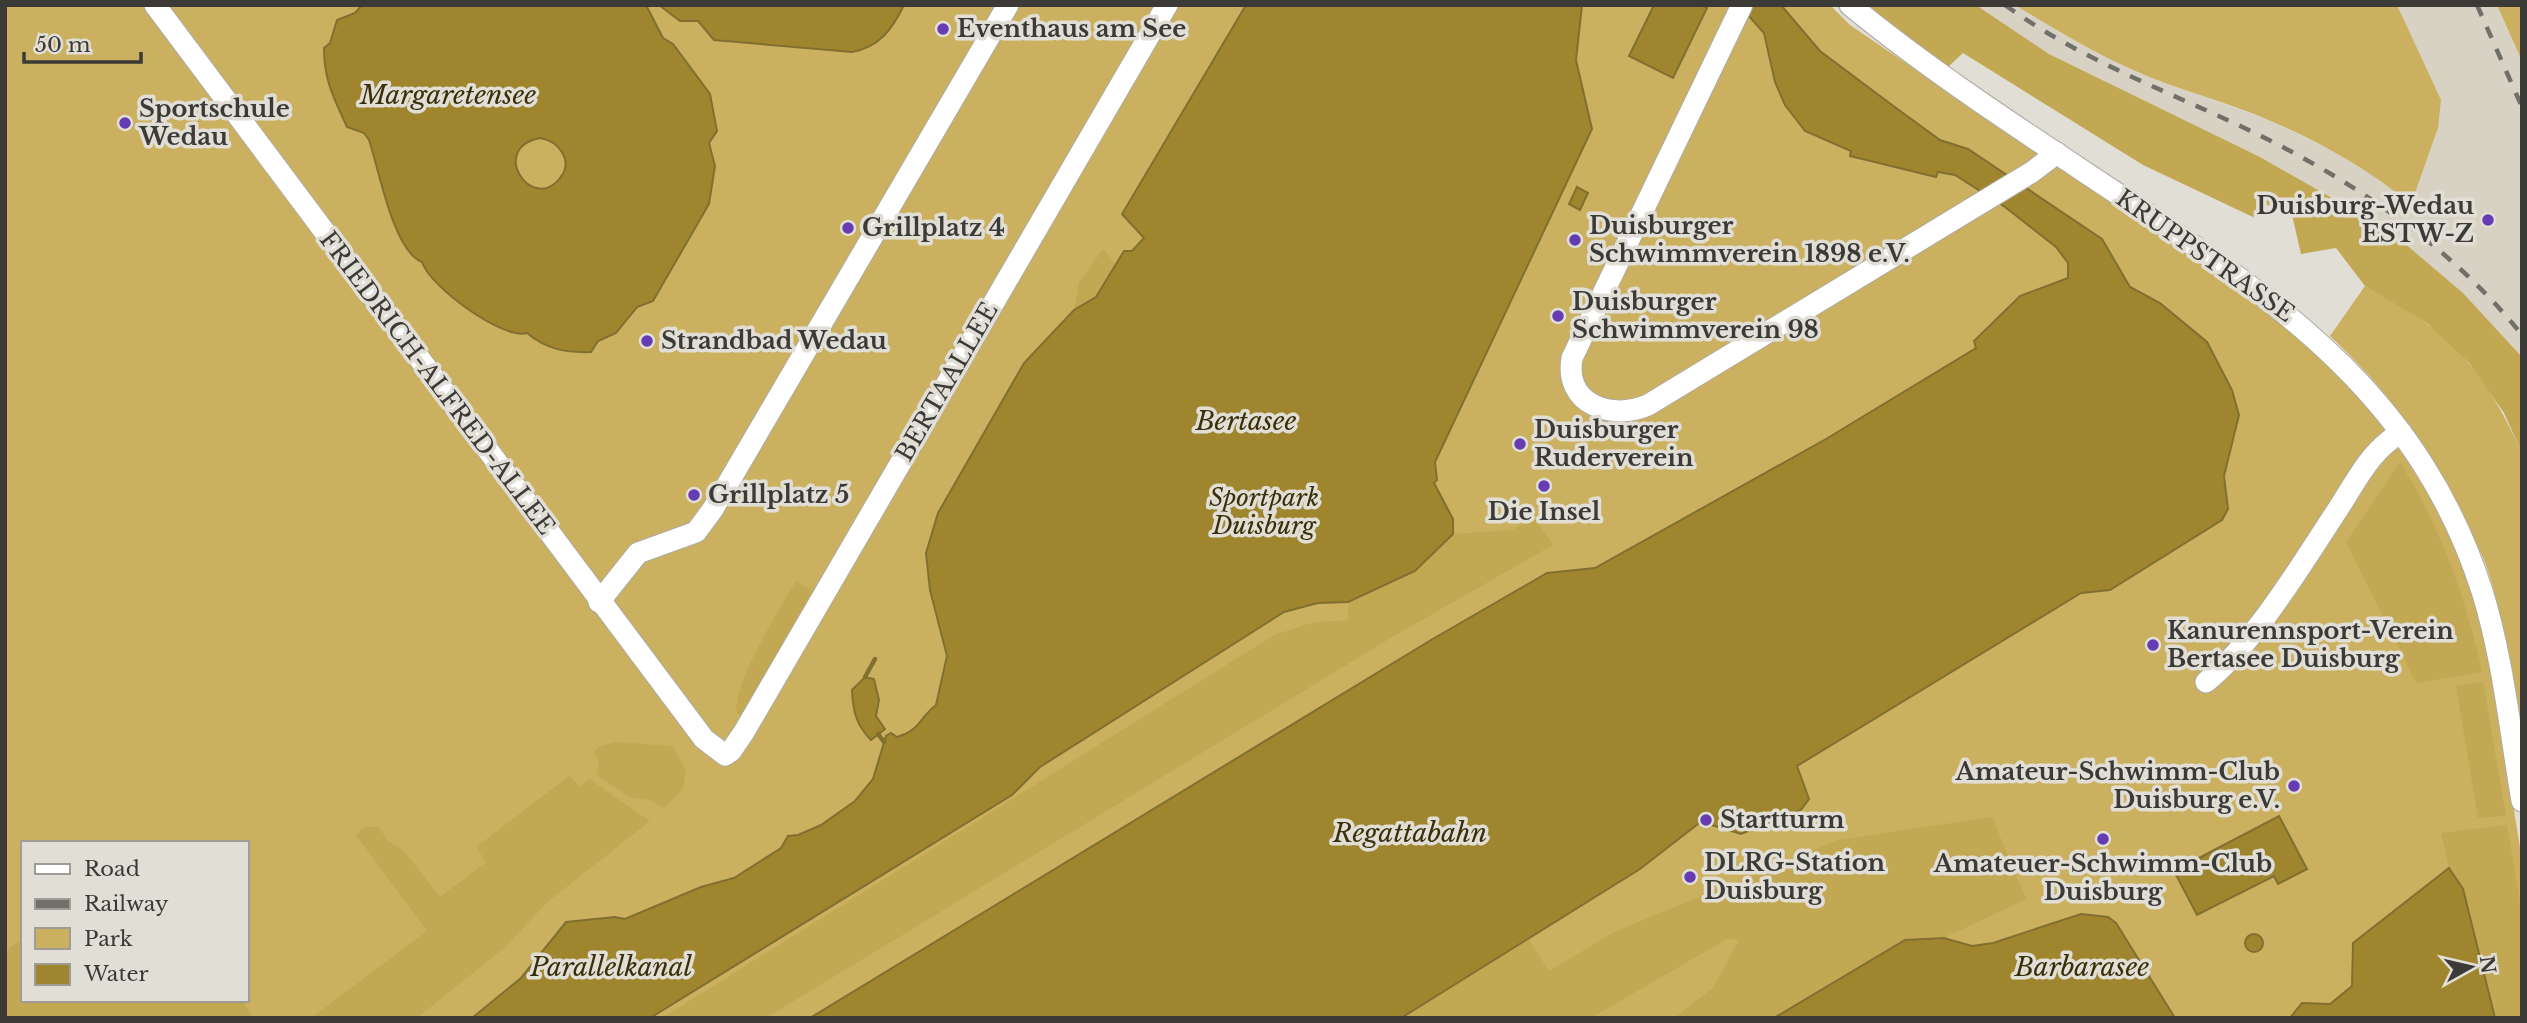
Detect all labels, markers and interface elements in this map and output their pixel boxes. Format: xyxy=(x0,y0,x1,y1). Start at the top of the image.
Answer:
place label: Eventhaus am See xyxy=(957,14,1186,43)
scale bar xyxy=(24,21,142,65)
marker: Eventhaus am See xyxy=(935,21,951,37)
text: 50 m xyxy=(35,32,91,58)
water label: Margaretensee xyxy=(359,79,536,111)
place label: Sportschule Wedau xyxy=(138,94,290,151)
marker: Sportschule Wedau xyxy=(117,115,133,131)
street label: KRUPPSTRASSE xyxy=(2110,183,2300,328)
place label: Duisburg-Wedau ESTW-Z xyxy=(2256,191,2474,248)
place label: Duisburger Schwimmverein 1898 e.V. xyxy=(1589,211,1910,268)
marker: Duisburg-Wedau ESTW-Z xyxy=(2480,212,2496,228)
place label: Grillplatz 4 xyxy=(862,213,1005,242)
marker: Grillplatz 4 xyxy=(840,220,856,236)
street label: FRIEDRICH-ALFRED-ALLEE xyxy=(314,225,561,540)
marker: Duisburger Schwimmverein 1898 e.V. xyxy=(1567,232,1583,248)
place label: Duisburger Schwimmverein 98 xyxy=(1572,287,1819,344)
street label: BERTAALLEE xyxy=(889,297,1004,466)
marker: Duisburger Schwimmverein 98 xyxy=(1550,308,1566,324)
place label: Strandbad Wedau xyxy=(661,326,887,355)
marker: Strandbad Wedau xyxy=(639,333,655,349)
water label: Bertasee xyxy=(1195,405,1297,437)
place label: Duisburger Ruderverein xyxy=(1534,415,1694,472)
marker: Duisburger Ruderverein xyxy=(1512,436,1528,452)
marker: Die Insel xyxy=(1536,478,1552,494)
place label: Grillplatz 5 xyxy=(708,480,849,509)
park label: Sportpark Duisburg xyxy=(1209,483,1319,540)
marker: Grillplatz 5 xyxy=(686,487,702,503)
place label: Die Insel xyxy=(1488,497,1601,526)
place label: Kanurennsport-Verein Bertasee Duisburg xyxy=(2167,616,2454,673)
marker: Kanurennsport-Verein Bertasee Duisburg xyxy=(2145,637,2161,653)
place label: Amateur-Schwimm-Club Duisburg e.V. xyxy=(1955,757,2280,814)
marker: Amateur-Schwimm-Club Duisburg e.V. xyxy=(2286,778,2302,794)
place label: Startturm xyxy=(1720,805,1845,834)
marker: Startturm xyxy=(1698,812,1714,828)
water label: Regattabahn xyxy=(1332,817,1487,849)
marker: Amateuer-Schwimm-Club Duisburg xyxy=(2095,831,2111,847)
legend xyxy=(21,841,248,1002)
place label: DLRG-Station Duisburg xyxy=(1704,848,1886,905)
place label: Amateuer-Schwimm-Club Duisburg xyxy=(1933,849,2272,906)
text: Road xyxy=(84,856,140,882)
marker: DLRG-Station Duisburg xyxy=(1682,869,1698,885)
text: Railway xyxy=(84,891,169,917)
text: Park xyxy=(84,926,133,952)
north arrow xyxy=(2436,932,2506,1002)
water label: Parallelkanal xyxy=(529,951,693,983)
water label: Barbarasee xyxy=(2014,951,2149,983)
text: N xyxy=(2475,954,2500,975)
text: Water xyxy=(83,961,148,987)

